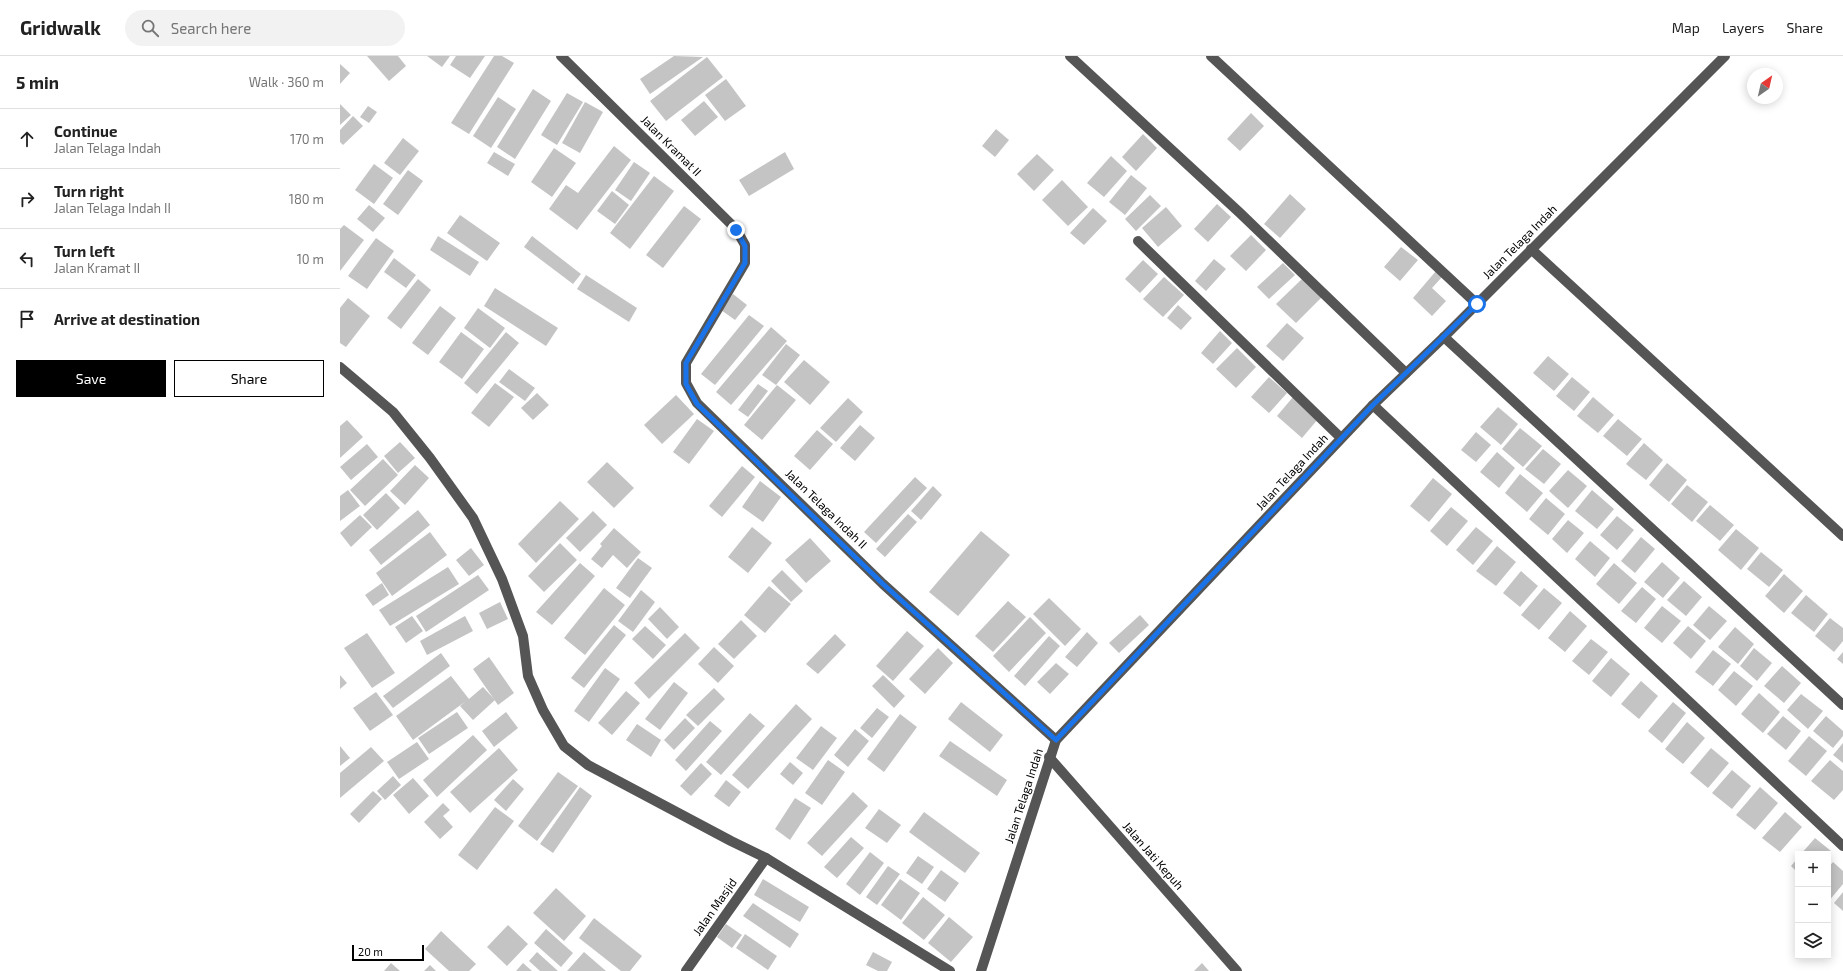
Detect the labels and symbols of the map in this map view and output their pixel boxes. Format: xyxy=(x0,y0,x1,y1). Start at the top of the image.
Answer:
north arrow xyxy=(1747,68,1783,104)
street label: Jalan Kramat II xyxy=(639,112,705,178)
street label: Jalan Telaga Indah xyxy=(1479,201,1559,281)
route end xyxy=(727,221,745,239)
route start xyxy=(1468,295,1486,313)
street label: Jalan Telaga Indah xyxy=(1252,430,1330,512)
street label: Jalan Telaga Indah II xyxy=(783,466,870,551)
street label: Jalan Telaga Indah xyxy=(1001,746,1045,845)
street label: Jalan Jati Kepuh xyxy=(1120,819,1187,892)
street label: Jalan Masjid xyxy=(689,875,740,938)
scale bar xyxy=(352,943,424,962)

